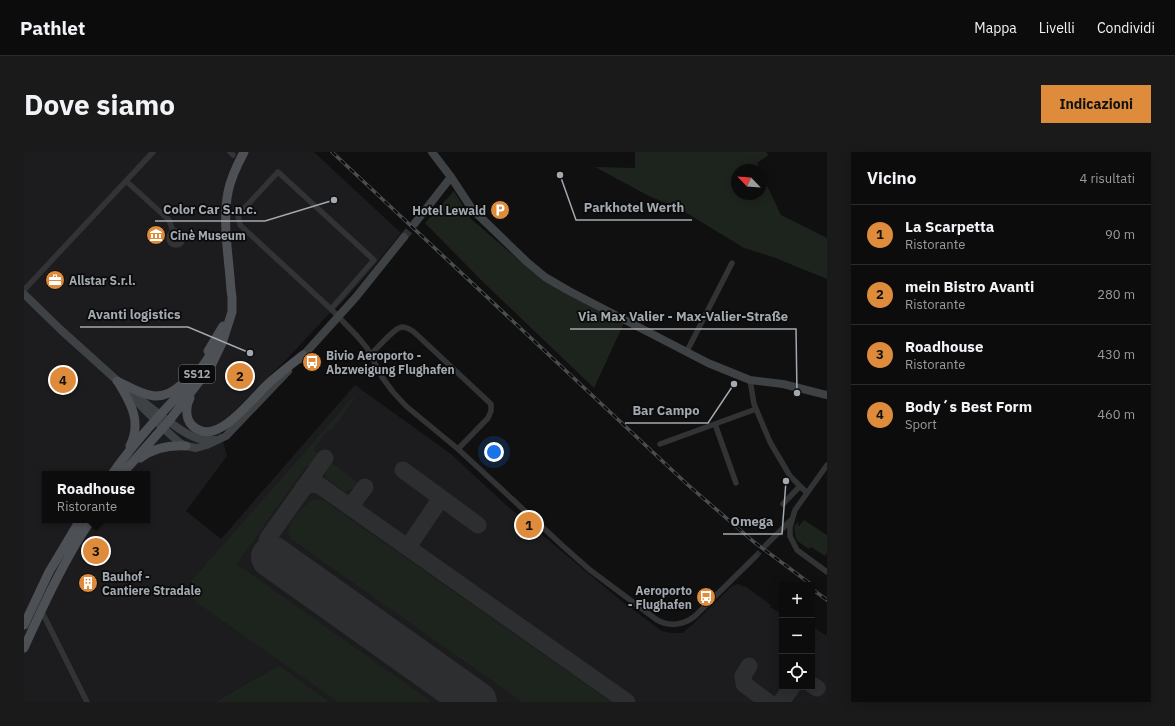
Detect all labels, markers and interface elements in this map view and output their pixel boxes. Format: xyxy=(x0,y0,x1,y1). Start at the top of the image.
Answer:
text: Pathlet xyxy=(20,16,85,40)
text: Mappa xyxy=(974,19,1017,37)
text: Livelli xyxy=(1039,19,1075,37)
text: Condividi xyxy=(1097,19,1155,37)
button: Indicazioni xyxy=(1041,85,1151,123)
text: Dove siamo xyxy=(24,86,175,123)
north arrow xyxy=(731,164,767,200)
text: Vicino xyxy=(867,167,916,189)
text: 4 risultati xyxy=(1080,170,1135,187)
callout: Parkhotel Werth xyxy=(576,195,692,220)
callout: Color Car S.n.c. xyxy=(155,196,265,221)
parking icon: Hotel Lewald xyxy=(489,199,511,221)
text: Parkhotel Werth xyxy=(584,199,684,216)
text: Color Car S.n.c. xyxy=(163,201,257,218)
place label: Hotel Lewald xyxy=(412,203,486,218)
text: La Scarpetta xyxy=(905,217,994,236)
museum icon: Cinè Museum xyxy=(145,224,167,246)
text: 1 xyxy=(876,226,884,243)
text: 90 m xyxy=(1105,226,1135,243)
place label: Cinè Museum xyxy=(170,228,246,243)
text: Ristorante xyxy=(905,236,965,253)
office icon: Allstar S.r.l. xyxy=(44,269,66,291)
place label: Allstar S.r.l. xyxy=(69,273,136,288)
text: mein Bistro Avanti xyxy=(905,277,1034,296)
text: 2 xyxy=(876,286,884,303)
text: 280 m xyxy=(1097,286,1135,303)
text: Ristorante xyxy=(905,296,965,313)
callout: Avanti logistics xyxy=(80,302,188,327)
callout: Via Max Valier - Max-Valier-Straße xyxy=(570,304,796,329)
text: Avanti logistics xyxy=(88,306,181,323)
text: Via Max Valier - Max-Valier-Straße xyxy=(578,308,788,325)
text: Roadhouse xyxy=(905,337,983,356)
text: 3 xyxy=(876,346,884,363)
text: 430 m xyxy=(1097,346,1135,363)
place label: Bivio Aeroporto - Abzweigung Flughafen xyxy=(326,348,455,377)
bus stop icon: Bivio Aeroporto - Abzweigung Flughafen xyxy=(301,351,323,373)
text: Ristorante xyxy=(905,356,965,373)
pin: 2 xyxy=(227,361,253,391)
pin: 4 xyxy=(50,365,76,395)
road number: SS12 xyxy=(179,365,215,383)
text: Body´s Best Form xyxy=(905,397,1032,416)
callout: Bar Campo xyxy=(625,398,708,423)
text: Bar Campo xyxy=(632,402,700,419)
text: 4 xyxy=(876,406,884,423)
text: 460 m xyxy=(1097,406,1135,423)
text: Sport xyxy=(905,416,937,433)
your location xyxy=(484,442,504,462)
popup xyxy=(42,471,150,523)
text: Roadhouse xyxy=(57,479,135,498)
text: Ristorante xyxy=(57,498,117,515)
callout: Omega xyxy=(723,509,782,534)
pin: 1 xyxy=(516,510,542,540)
text: Omega xyxy=(731,513,773,530)
pin: 3 xyxy=(83,536,109,566)
place label: Bauhof - Cantiere Stradale xyxy=(102,569,201,598)
building icon: Bauhof - Cantiere Stradale xyxy=(77,572,99,594)
map controls xyxy=(779,582,815,690)
button: + xyxy=(779,582,815,618)
place label: Aeroporto - Flughafen xyxy=(628,583,692,612)
bus stop icon: Aeroporto - Flughafen xyxy=(695,586,717,608)
button: − xyxy=(779,618,815,654)
button: locate xyxy=(779,654,815,690)

